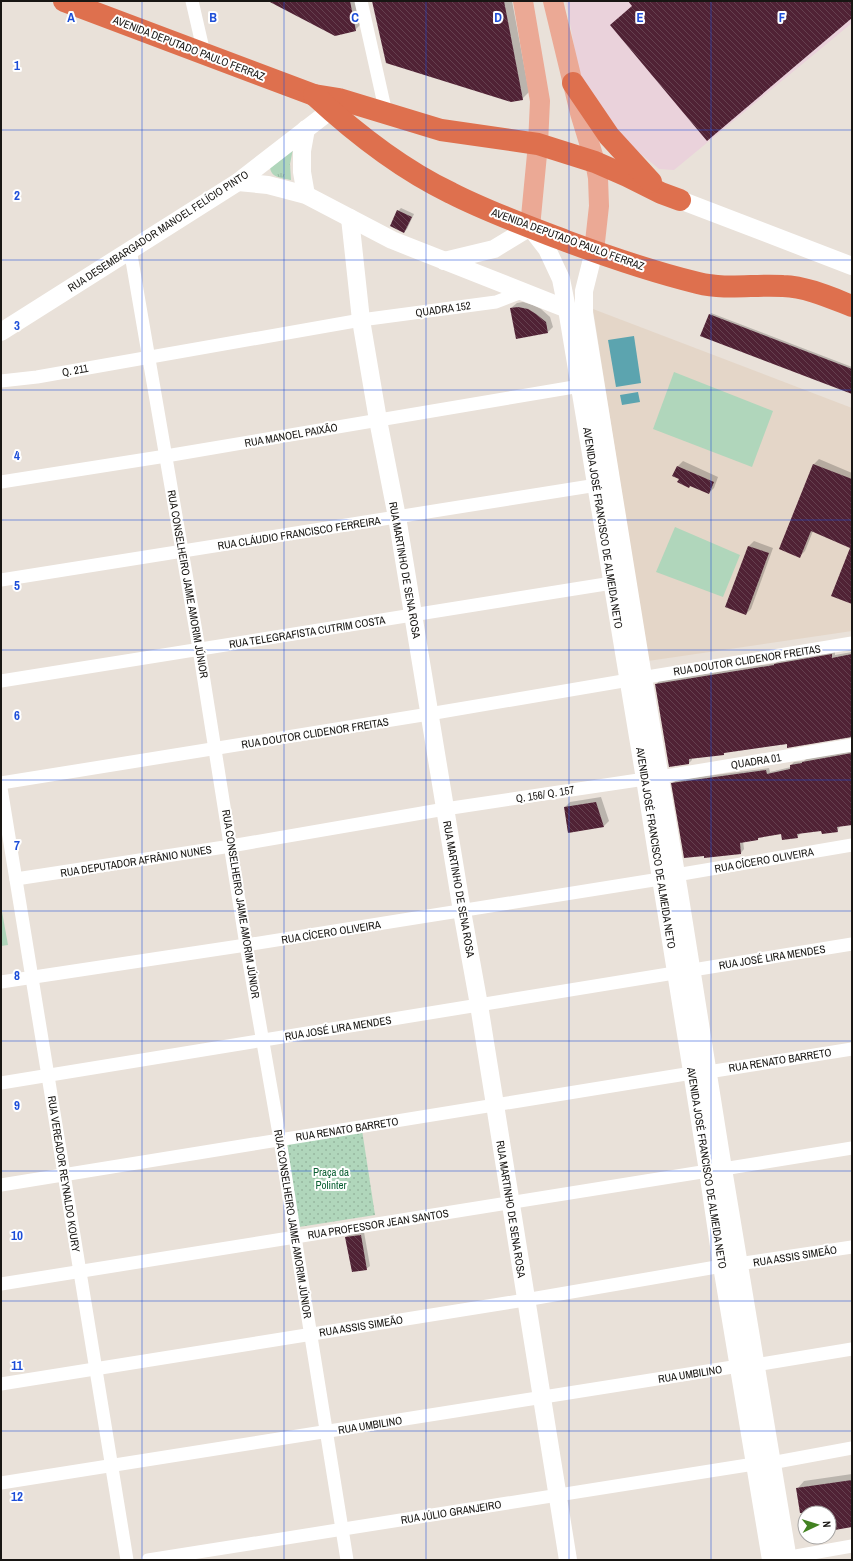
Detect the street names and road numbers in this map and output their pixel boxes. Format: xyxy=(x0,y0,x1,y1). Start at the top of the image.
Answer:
street label: AVENIDA DEPUTADO PAULO FERRAZ xyxy=(110,12,267,84)
street label: RUA DESEMBARGADOR MANOEL FELÍCIO PINTO xyxy=(65,167,251,295)
street label: AVENIDA DEPUTADO PAULO FERRAZ xyxy=(489,204,647,273)
street label: QUADRA 152 xyxy=(414,298,472,320)
street label: Q. 211 xyxy=(61,361,89,379)
street label: RUA MANOEL PAIXÃO xyxy=(243,420,339,450)
street label: AVENIDA JOSÉ FRANCISCO DE ALMEIDA NETO xyxy=(580,425,626,630)
street label: RUA CONSELHEIRO JAIME AMORIM JÚNIOR xyxy=(165,489,212,680)
street label: RUA MARTINHO DE SENA ROSA xyxy=(386,500,424,640)
street label: RUA CLÁUDIO FRANCISCO FERREIRA xyxy=(216,513,382,553)
street label: RUA TELEGRAFISTA CUTRIM COSTA xyxy=(228,613,387,651)
street label: RUA DOUTOR CLIDENOR FREITAS xyxy=(672,641,822,679)
street label: RUA DOUTOR CLIDENOR FREITAS xyxy=(240,714,390,752)
street label: AVENIDA JOSÉ FRANCISCO DE ALMEIDA NETO xyxy=(633,745,679,950)
street label: QUADRA 01 xyxy=(730,750,782,772)
street label: Q. 156/ Q. 157 xyxy=(515,782,575,806)
street label: RUA CONSELHEIRO JAIME AMORIM JÚNIOR xyxy=(219,809,263,1000)
street label: RUA MARTINHO DE SENA ROSA xyxy=(440,819,478,959)
street label: RUA DEPUTADOR AFRÂNIO NUNES xyxy=(59,842,213,880)
street label: RUA CÍCERO OLIVEIRA xyxy=(713,844,816,876)
street label: RUA CÍCERO OLIVEIRA xyxy=(280,917,383,947)
street label: RUA JOSÉ LIRA MENDES xyxy=(718,942,826,972)
street label: RUA JOSÉ LIRA MENDES xyxy=(284,1013,392,1043)
street label: RUA RENATO BARRETO xyxy=(728,1045,832,1075)
street label: AVENIDA JOSÉ FRANCISCO DE ALMEIDA NETO xyxy=(684,1065,730,1270)
street label: RUA VEREADOR REYNALDO KOURY xyxy=(45,1095,83,1253)
street label: RUA RENATO BARRETO xyxy=(295,1114,399,1144)
street label: RUA CONSELHEIRO JAIME AMORIM JÚNIOR xyxy=(271,1129,315,1320)
street label: RUA MARTINHO DE SENA ROSA xyxy=(493,1139,529,1280)
street label: RUA PROFESSOR JEAN SANTOS xyxy=(306,1206,450,1242)
street label: RUA ASSIS SIMEÃO xyxy=(752,1242,838,1270)
street label: RUA ASSIS SIMEÃO xyxy=(318,1312,404,1340)
street label: RUA UMBILINO xyxy=(657,1362,723,1386)
street label: RUA UMBILINO xyxy=(337,1413,403,1437)
street label: RUA JÚLIO GRANJEIRO xyxy=(400,1497,502,1527)

